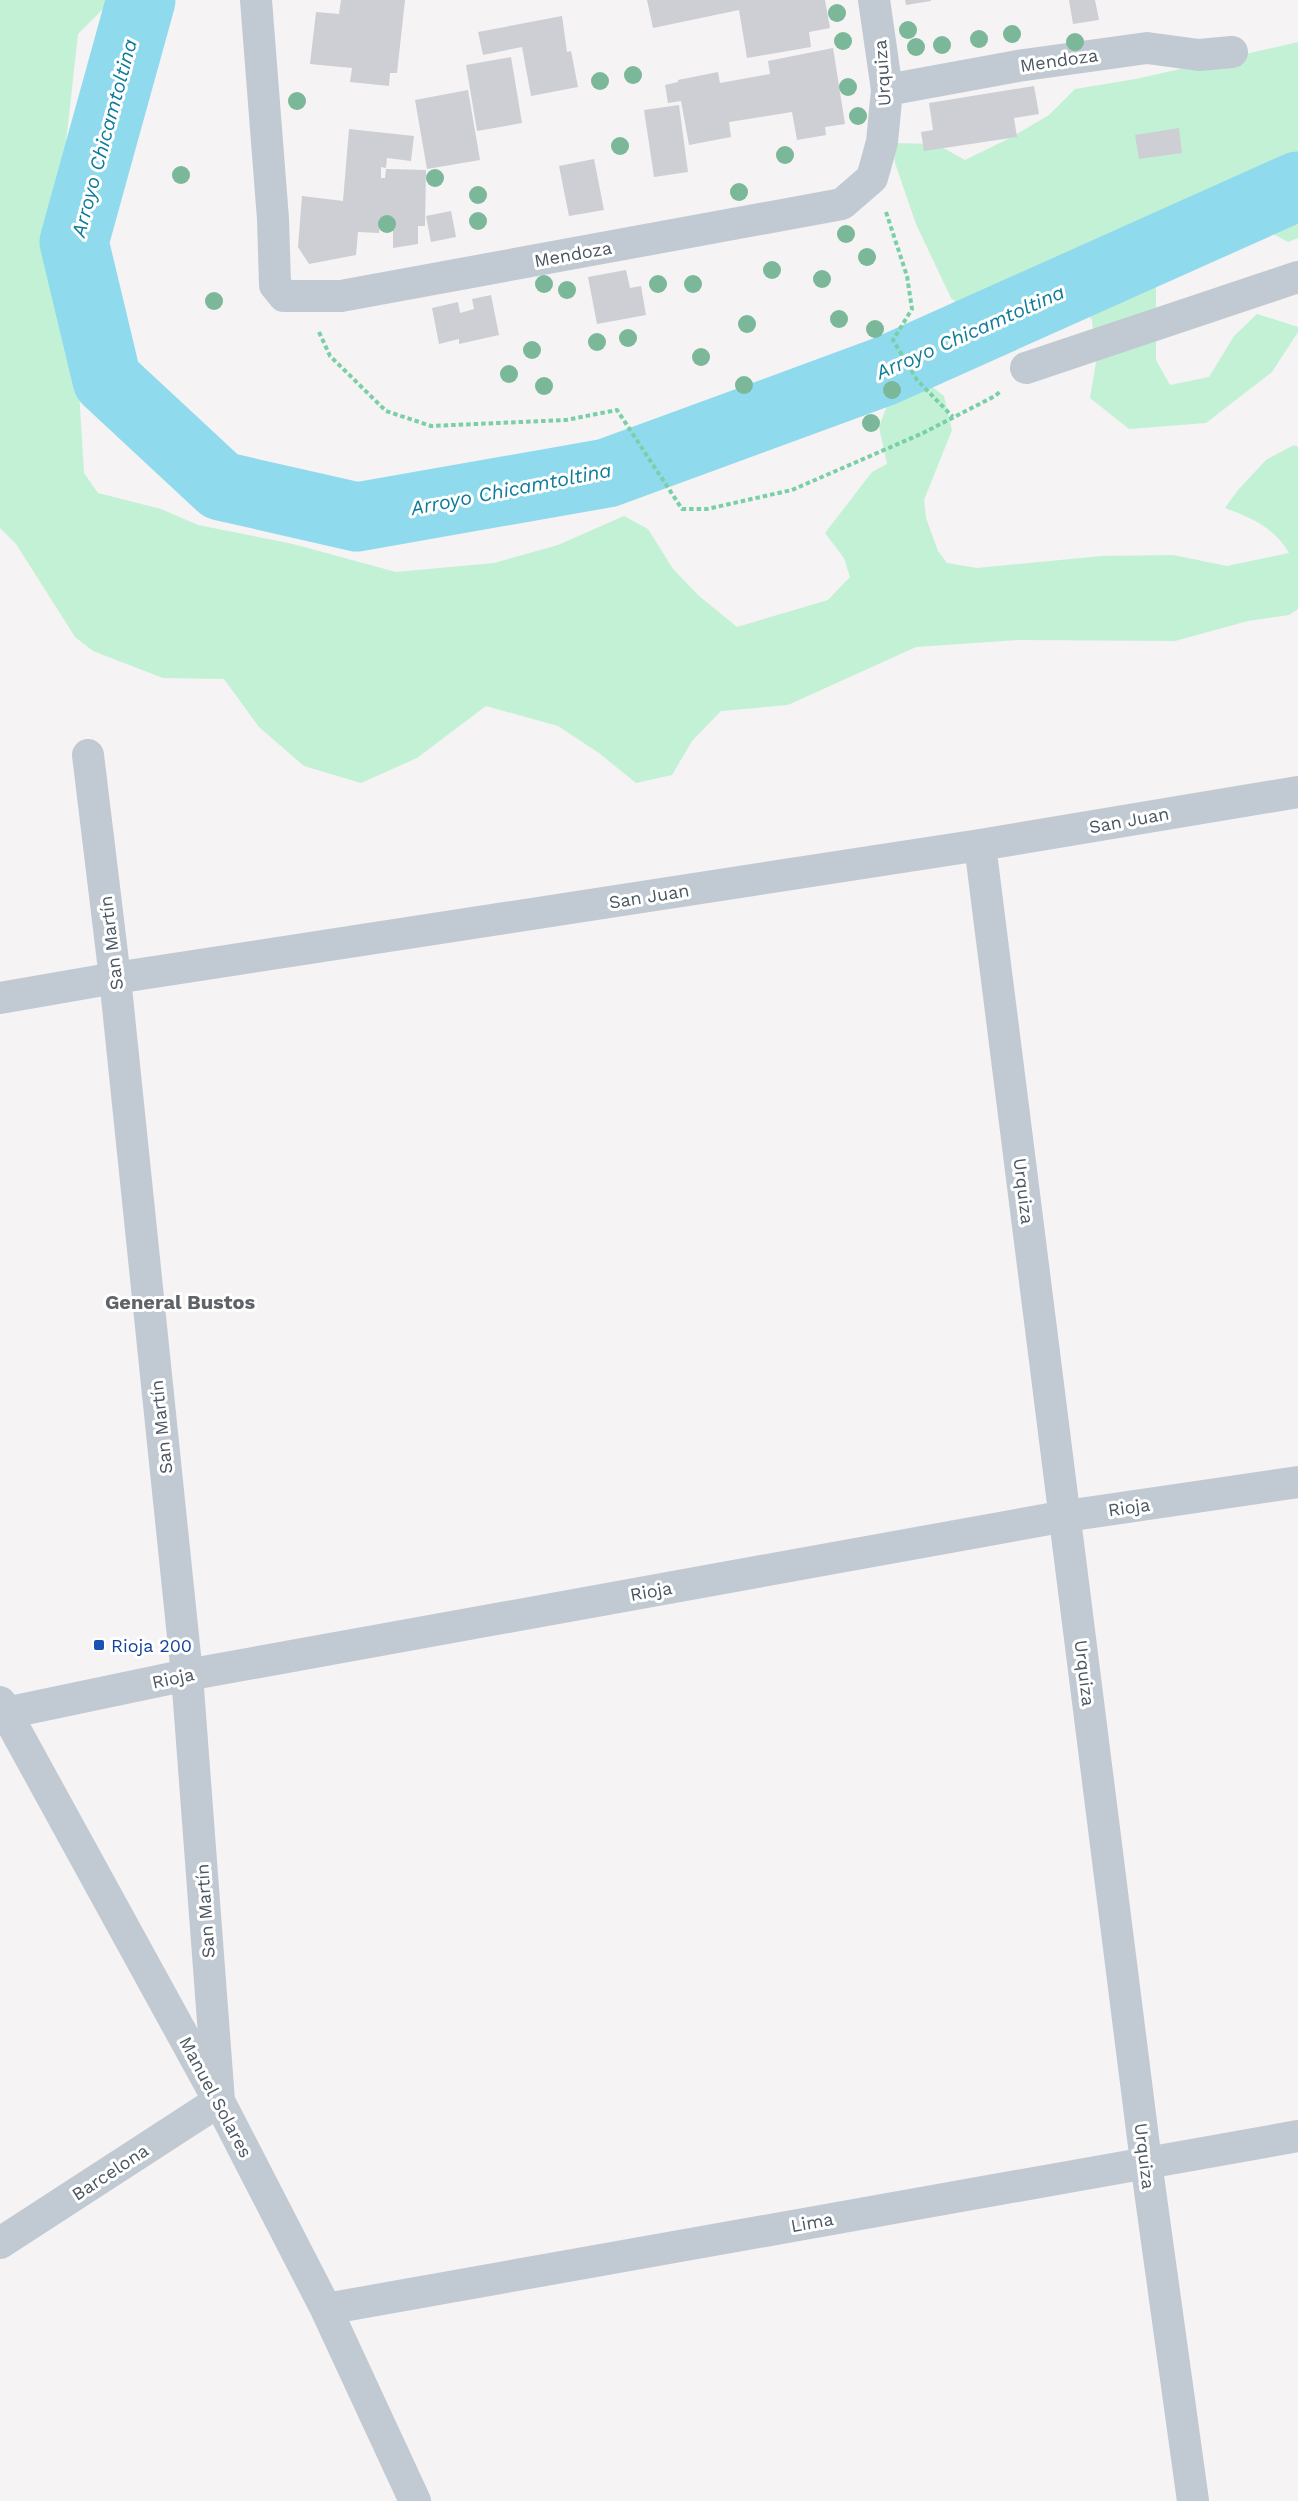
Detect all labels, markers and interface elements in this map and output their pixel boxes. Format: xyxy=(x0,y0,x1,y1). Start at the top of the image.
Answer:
water label: Arroyo Chicamtoltina xyxy=(66,36,142,240)
street label: Urquiza xyxy=(869,39,895,107)
street label: Mendoza xyxy=(1019,44,1099,76)
street label: Mendoza xyxy=(533,237,613,271)
water label: Arroyo Chicamtoltina xyxy=(871,280,1068,385)
water label: Arroyo Chicamtoltina xyxy=(408,458,613,520)
street label: San Juan xyxy=(1087,803,1171,837)
street label: San Juan xyxy=(607,879,691,913)
street label: San Martín xyxy=(95,895,127,991)
street label: Urquiza xyxy=(1010,1157,1038,1225)
district label: General Bustos xyxy=(105,1290,255,1314)
street label: San Martín xyxy=(146,1379,176,1475)
street label: Rioja xyxy=(1107,1494,1151,1520)
street label: Rioja xyxy=(628,1577,674,1605)
place label: Rioja 200 xyxy=(111,1635,192,1656)
marker: Rioja 200 xyxy=(92,1638,106,1652)
street label: Urquiza xyxy=(1071,1639,1099,1707)
street label: Rioja xyxy=(150,1663,196,1693)
street label: San Martín xyxy=(191,1863,219,1959)
street label: Manuel Solares xyxy=(175,2033,257,2161)
street label: Urquiza xyxy=(1131,2122,1159,2190)
street label: Barcelona xyxy=(68,2139,152,2205)
street label: Lima xyxy=(789,2208,835,2236)

